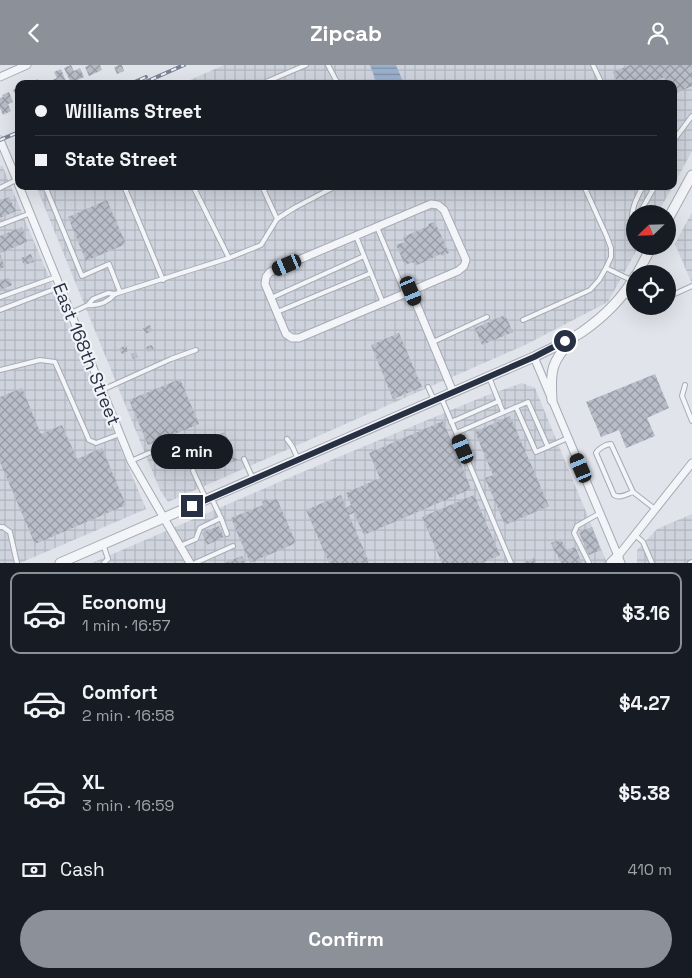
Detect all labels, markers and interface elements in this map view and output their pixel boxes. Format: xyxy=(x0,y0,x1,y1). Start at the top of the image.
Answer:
icon: back xyxy=(20,19,48,47)
text: Zipcab xyxy=(310,19,382,47)
icon: person xyxy=(644,19,672,47)
text: Williams Street xyxy=(65,99,202,124)
text: State Street xyxy=(65,147,177,172)
north arrow xyxy=(626,205,676,255)
map controls xyxy=(626,205,676,315)
car xyxy=(270,252,303,278)
button: locate xyxy=(626,265,676,315)
car xyxy=(398,274,423,308)
street label: East 168th Street xyxy=(48,280,126,428)
route start xyxy=(554,330,576,352)
car xyxy=(450,432,475,466)
callout: 2 min xyxy=(151,433,233,469)
text: 2 min xyxy=(171,441,213,462)
car xyxy=(568,451,593,485)
route end xyxy=(181,495,203,517)
text: Economy xyxy=(82,590,166,615)
icon: car xyxy=(22,591,67,636)
text: $3.16 xyxy=(622,601,670,626)
text: 1 min · 16:57 xyxy=(82,615,170,636)
text: Comfort xyxy=(82,680,158,705)
icon: car xyxy=(22,681,67,726)
text: $4.27 xyxy=(619,691,670,716)
text: 2 min · 16:58 xyxy=(82,705,175,726)
text: XL xyxy=(82,770,105,795)
icon: car xyxy=(22,771,67,816)
text: $5.38 xyxy=(618,781,670,806)
text: 3 min · 16:59 xyxy=(82,795,174,816)
icon: cash xyxy=(20,856,48,884)
text: Cash xyxy=(60,857,105,882)
text: 410 m xyxy=(628,859,672,880)
button: Confirm xyxy=(20,910,672,968)

